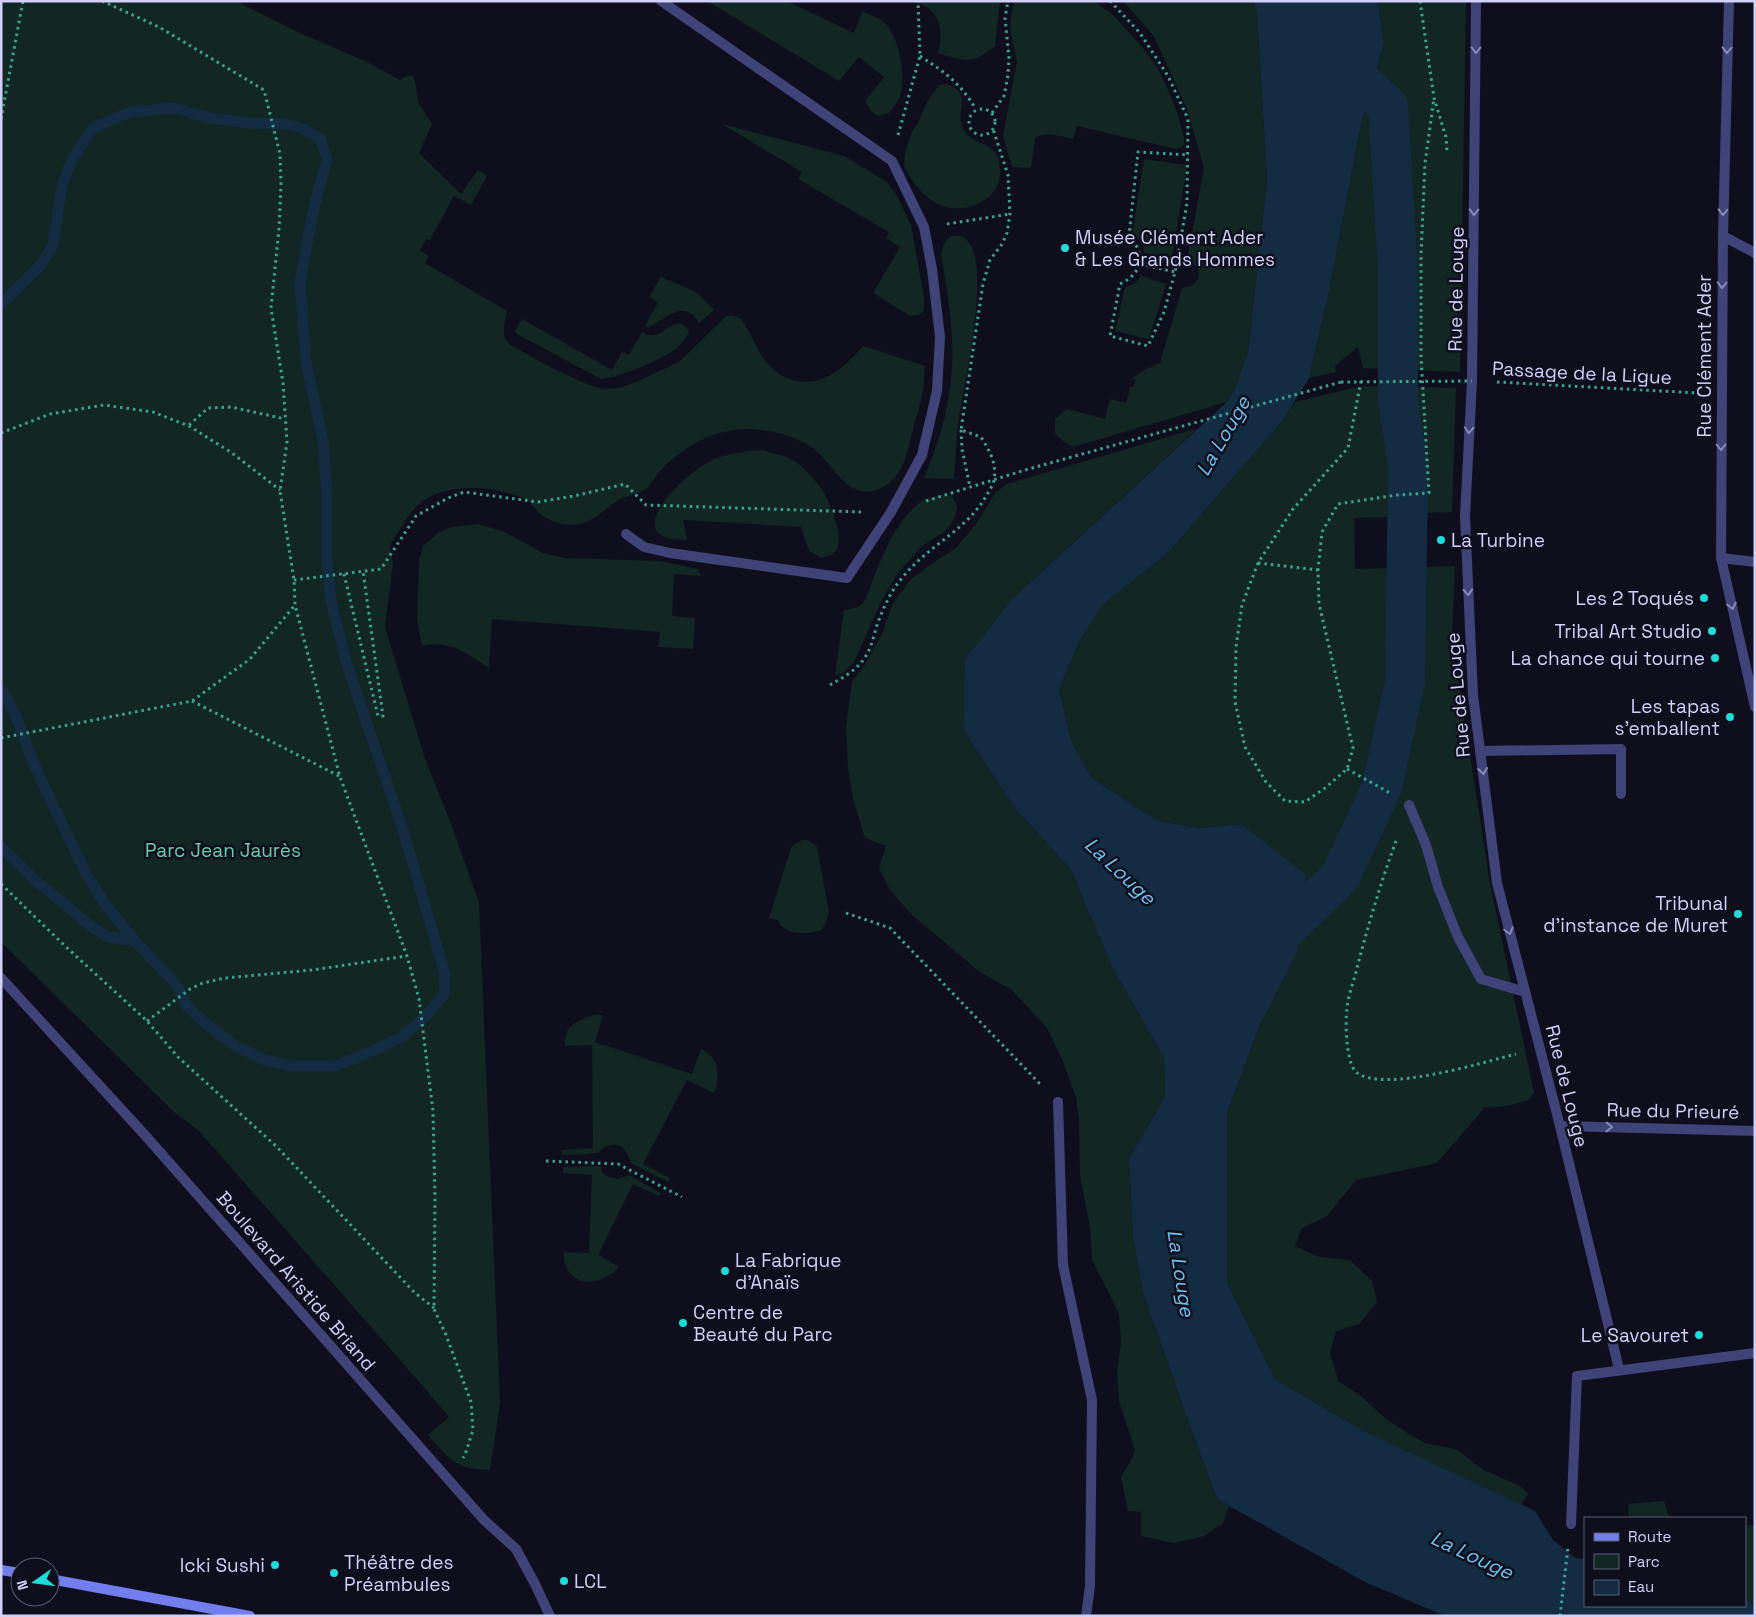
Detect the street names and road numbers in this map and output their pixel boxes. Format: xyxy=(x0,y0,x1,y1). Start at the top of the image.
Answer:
street label: Rue de Louge xyxy=(1442,226,1470,352)
street label: Rue Clément Ader xyxy=(1692,275,1717,437)
street label: Passage de la Ligue xyxy=(1492,356,1672,390)
street label: Rue de Louge xyxy=(1440,632,1476,758)
street label: Rue de Louge xyxy=(1540,1022,1594,1150)
street label: Rue du Prieuré xyxy=(1606,1097,1740,1125)
street label: Boulevard Aristide Briand xyxy=(211,1186,381,1376)

